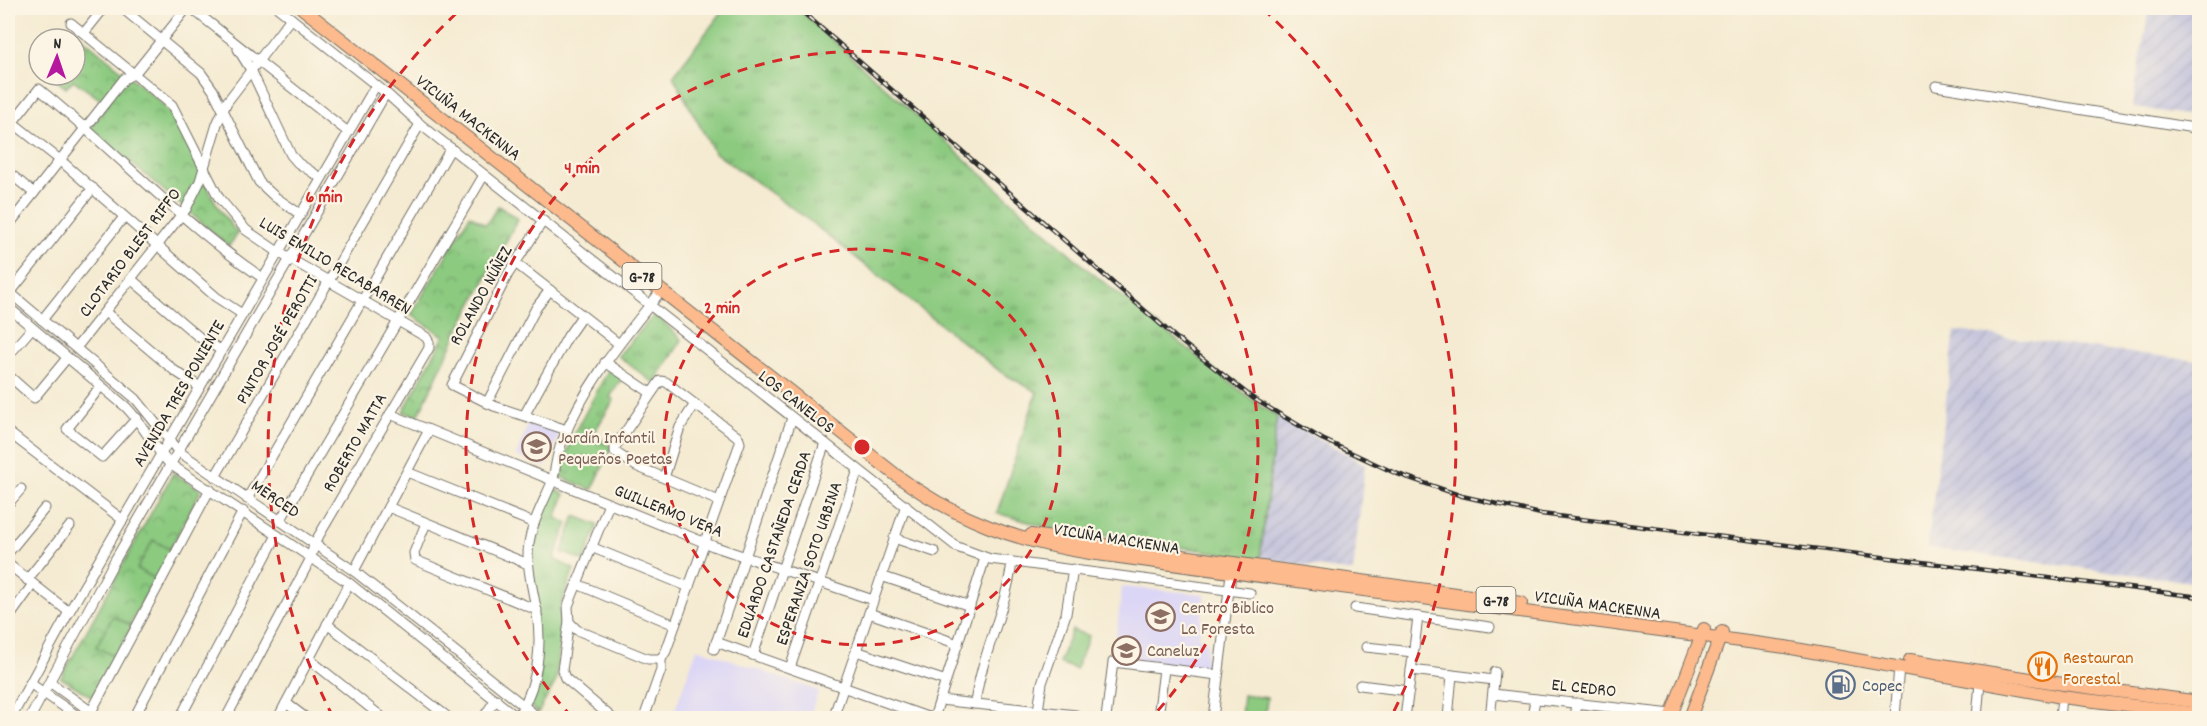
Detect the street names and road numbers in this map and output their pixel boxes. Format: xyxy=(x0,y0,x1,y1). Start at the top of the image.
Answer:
street label: VICUÑA MACKENNA xyxy=(410,70,526,168)
street label: CLOTARIO BLEST RIFFO xyxy=(74,183,188,324)
street label: LUIS EMILIO RECABARREN xyxy=(254,212,416,323)
street label: ROLANDO NÚÑEZ xyxy=(444,242,520,351)
road number: G-78 xyxy=(622,263,662,289)
street label: PINTOR JOSÉ PEROTTI xyxy=(231,271,326,410)
street label: AVENIDA TRES PONIENTE xyxy=(128,316,232,472)
street label: LOS CANELOS xyxy=(752,365,839,441)
street label: ROBERTO MATTA xyxy=(318,389,395,497)
street label: EDUARDO CASTAÑEDA CERDA xyxy=(731,448,819,642)
street label: MERCED xyxy=(245,475,304,525)
street label: ESPERANZA SOTO URBINA xyxy=(771,478,850,649)
street label: GUILLERMO VERA xyxy=(610,479,726,546)
street label: VICUÑA MACKENNA xyxy=(1052,518,1182,563)
street label: VICUÑA MACKENNA xyxy=(1533,585,1663,628)
road number: G-78 xyxy=(1476,587,1516,613)
street label: EL CEDRO xyxy=(1550,674,1617,705)

